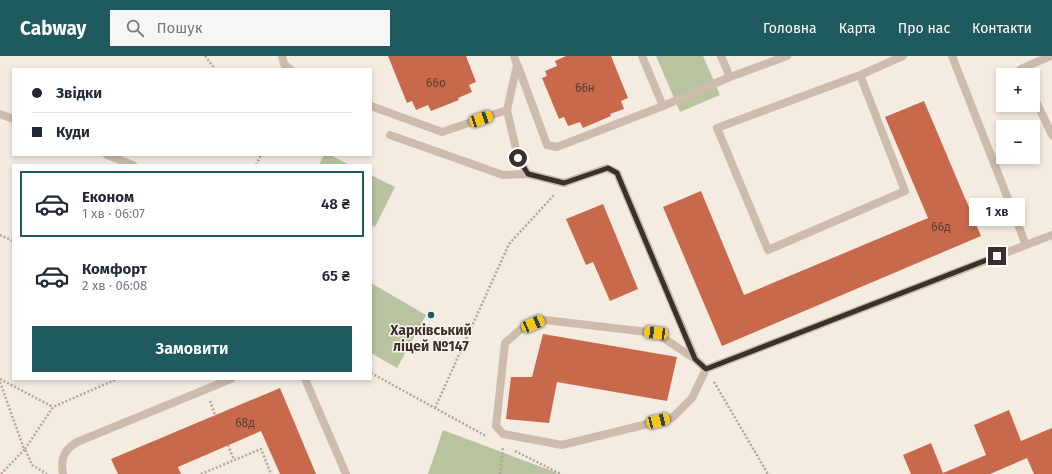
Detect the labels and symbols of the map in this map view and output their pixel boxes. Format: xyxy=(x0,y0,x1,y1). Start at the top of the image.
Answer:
house number: 66о xyxy=(426,76,446,90)
house number: 66н xyxy=(575,81,595,95)
car xyxy=(468,109,494,129)
route start xyxy=(509,149,527,167)
callout: 1 хв xyxy=(969,198,1025,226)
house number: 66д xyxy=(931,220,951,234)
route end xyxy=(988,247,1006,265)
marker: Харківський ліцей №147 xyxy=(426,310,436,320)
car xyxy=(520,314,546,334)
place label: Харківський ліцей №147 xyxy=(389,322,472,355)
car xyxy=(643,326,669,340)
car xyxy=(645,412,671,430)
house number: 68д xyxy=(235,416,255,430)

